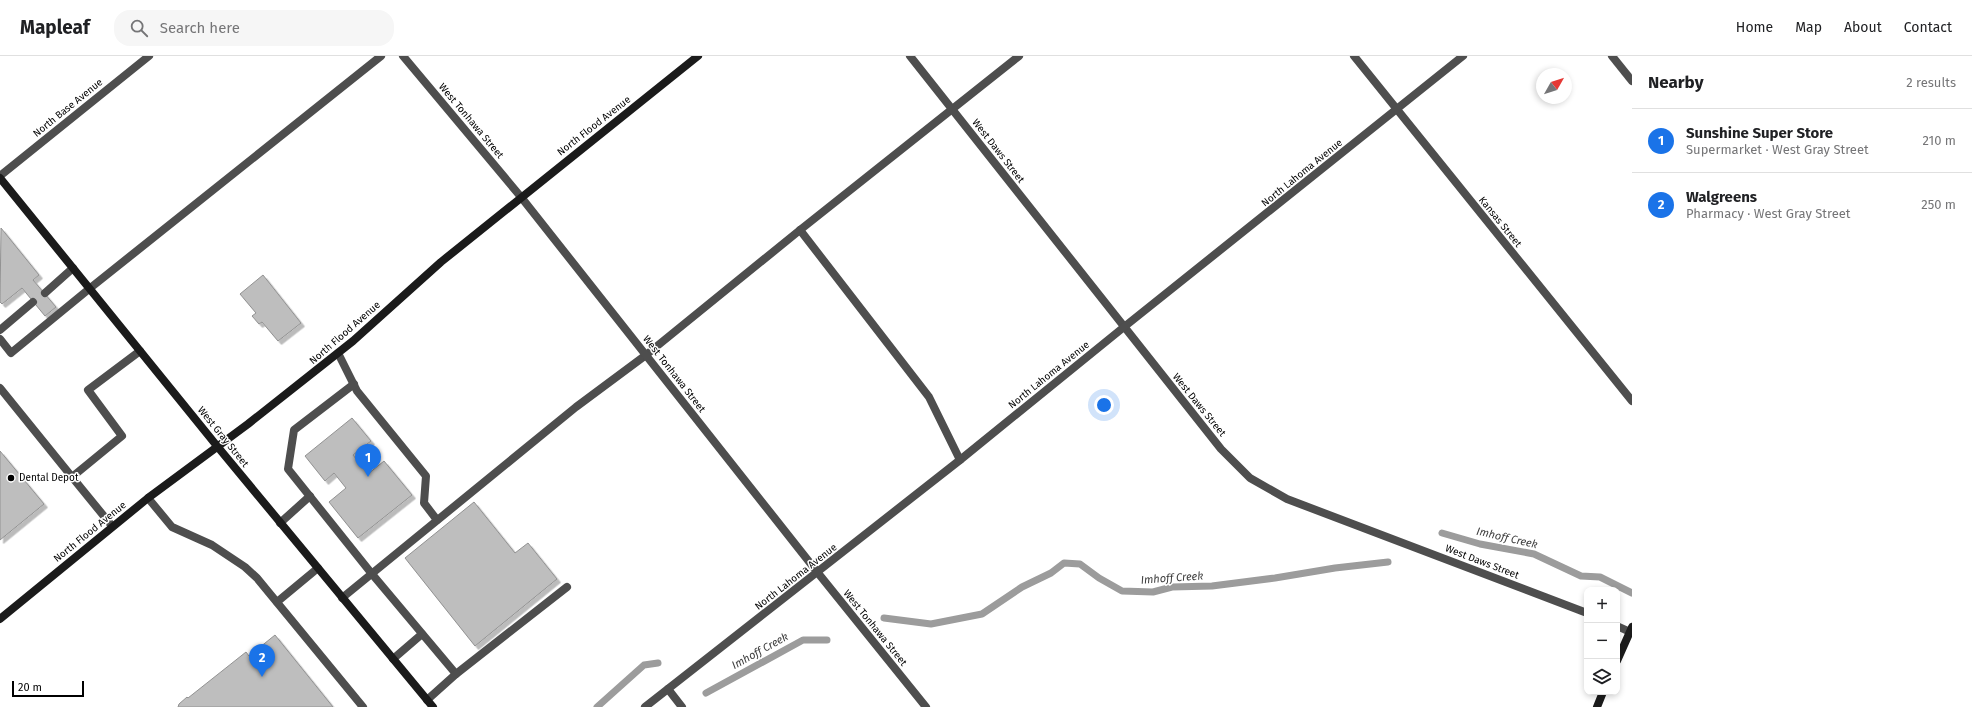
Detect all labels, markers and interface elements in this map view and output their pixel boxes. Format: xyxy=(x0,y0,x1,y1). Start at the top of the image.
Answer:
search box xyxy=(114,10,394,46)
text: Mapleaf xyxy=(20,16,90,39)
icon: search xyxy=(128,17,150,39)
text: Search here xyxy=(160,19,240,37)
text: Home xyxy=(1736,19,1773,36)
text: Map xyxy=(1795,19,1822,36)
text: About xyxy=(1844,19,1882,36)
text: Contact xyxy=(1904,19,1952,36)
north arrow xyxy=(1536,68,1572,104)
text: Nearby xyxy=(1648,72,1703,93)
text: 2 results xyxy=(1906,75,1956,90)
street label: North Base Avenue xyxy=(31,76,105,140)
street label: West Tonhawa Street xyxy=(436,81,506,161)
street label: North Flood Avenue xyxy=(555,94,633,158)
street label: West Daws Street xyxy=(969,117,1027,186)
text: Sunshine Super Store xyxy=(1686,124,1833,142)
text: 1 xyxy=(1658,133,1664,148)
text: 210 m xyxy=(1922,133,1956,148)
street label: North Lahoma Avenue xyxy=(1259,137,1345,209)
text: Supermarket · West Gray Street xyxy=(1686,142,1869,157)
text: Walgreens xyxy=(1686,188,1757,206)
street label: Kansas Street xyxy=(1476,194,1524,250)
text: 2 xyxy=(1658,197,1664,212)
text: 250 m xyxy=(1921,197,1956,212)
text: Pharmacy · West Gray Street xyxy=(1686,206,1851,221)
street label: North Flood Avenue xyxy=(307,299,383,367)
street label: West Tonhawa Street xyxy=(640,333,708,415)
street label: North Lahoma Avenue xyxy=(1006,339,1092,411)
street label: West Daws Street xyxy=(1170,371,1228,439)
your location xyxy=(1094,395,1114,415)
street label: West Gray Street xyxy=(195,404,251,470)
pin: 1 xyxy=(355,444,381,477)
place label: Dental Depot xyxy=(19,472,79,484)
marker: Dental Depot xyxy=(6,473,16,483)
street label: North Flood Avenue xyxy=(51,499,129,565)
water label: Imhoff Creek xyxy=(1475,525,1539,551)
street label: North Lahoma Avenue xyxy=(753,541,839,613)
street label: West Daws Street xyxy=(1443,542,1521,582)
water label: Imhoff Creek xyxy=(1140,569,1204,587)
map controls xyxy=(1584,587,1620,695)
button: + xyxy=(1584,587,1620,623)
street label: West Tonhawa Street xyxy=(841,588,910,669)
button: − xyxy=(1584,623,1620,659)
water label: Imhoff Creek xyxy=(730,630,790,672)
pin: 2 xyxy=(249,644,275,677)
button: layers xyxy=(1584,659,1620,695)
scale bar xyxy=(12,679,84,698)
text: 20 m xyxy=(18,681,42,694)

